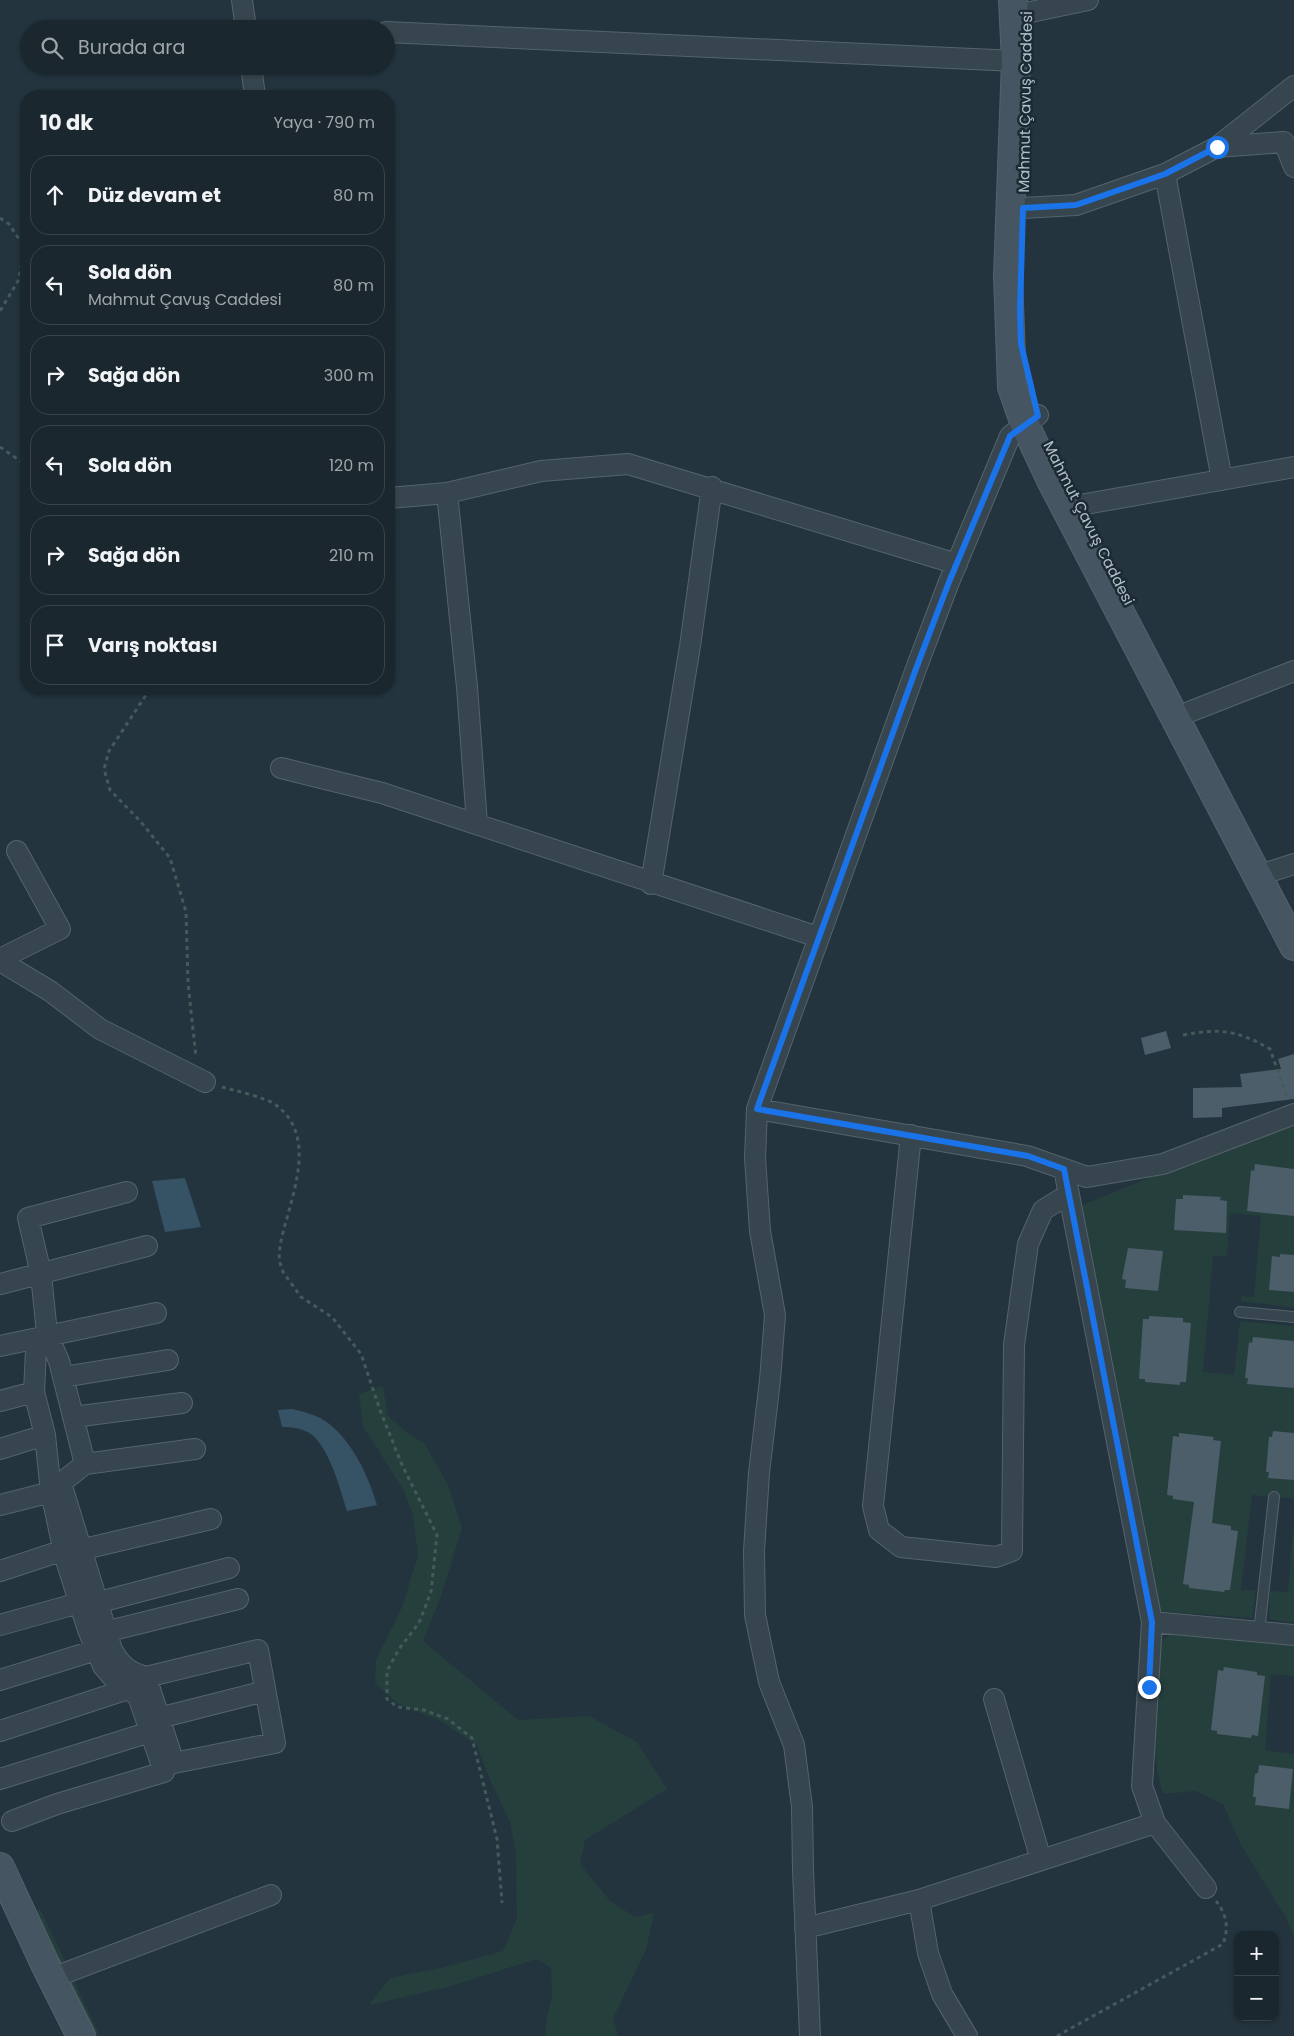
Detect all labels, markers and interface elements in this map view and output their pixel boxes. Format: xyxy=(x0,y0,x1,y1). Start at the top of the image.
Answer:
street label: Mahmut Çavuş Caddesi xyxy=(1013,11,1037,193)
search box xyxy=(20,20,395,75)
icon: search xyxy=(38,34,66,62)
text: Burada ara xyxy=(78,34,185,61)
text: 10 dk xyxy=(40,108,93,137)
text: Yaya · 790 m xyxy=(273,111,375,134)
route start xyxy=(1206,136,1229,159)
icon: ahead xyxy=(41,181,69,209)
text: Düz devam et xyxy=(88,182,221,209)
text: 80 m xyxy=(333,184,374,207)
text: Sola dön xyxy=(88,259,172,286)
icon: left xyxy=(41,271,69,299)
text: 80 m xyxy=(333,274,374,297)
text: Mahmut Çavuş Caddesi xyxy=(88,288,282,311)
icon: right xyxy=(41,361,69,389)
text: Sağa dön xyxy=(88,362,180,389)
text: 300 m xyxy=(324,364,374,387)
street label: Mahmut Çavuş Caddesi xyxy=(1038,437,1140,609)
icon: left xyxy=(41,451,69,479)
text: Sola dön xyxy=(88,452,172,479)
text: 120 m xyxy=(329,454,374,477)
icon: right xyxy=(41,541,69,569)
text: Sağa dön xyxy=(88,542,180,569)
text: 210 m xyxy=(329,544,374,567)
icon: arrive xyxy=(41,631,69,659)
text: Varış noktası xyxy=(88,632,218,659)
route end xyxy=(1138,1676,1161,1699)
map controls xyxy=(1234,1931,1279,2021)
button: + xyxy=(1234,1931,1279,1976)
button: − xyxy=(1234,1976,1279,2021)

